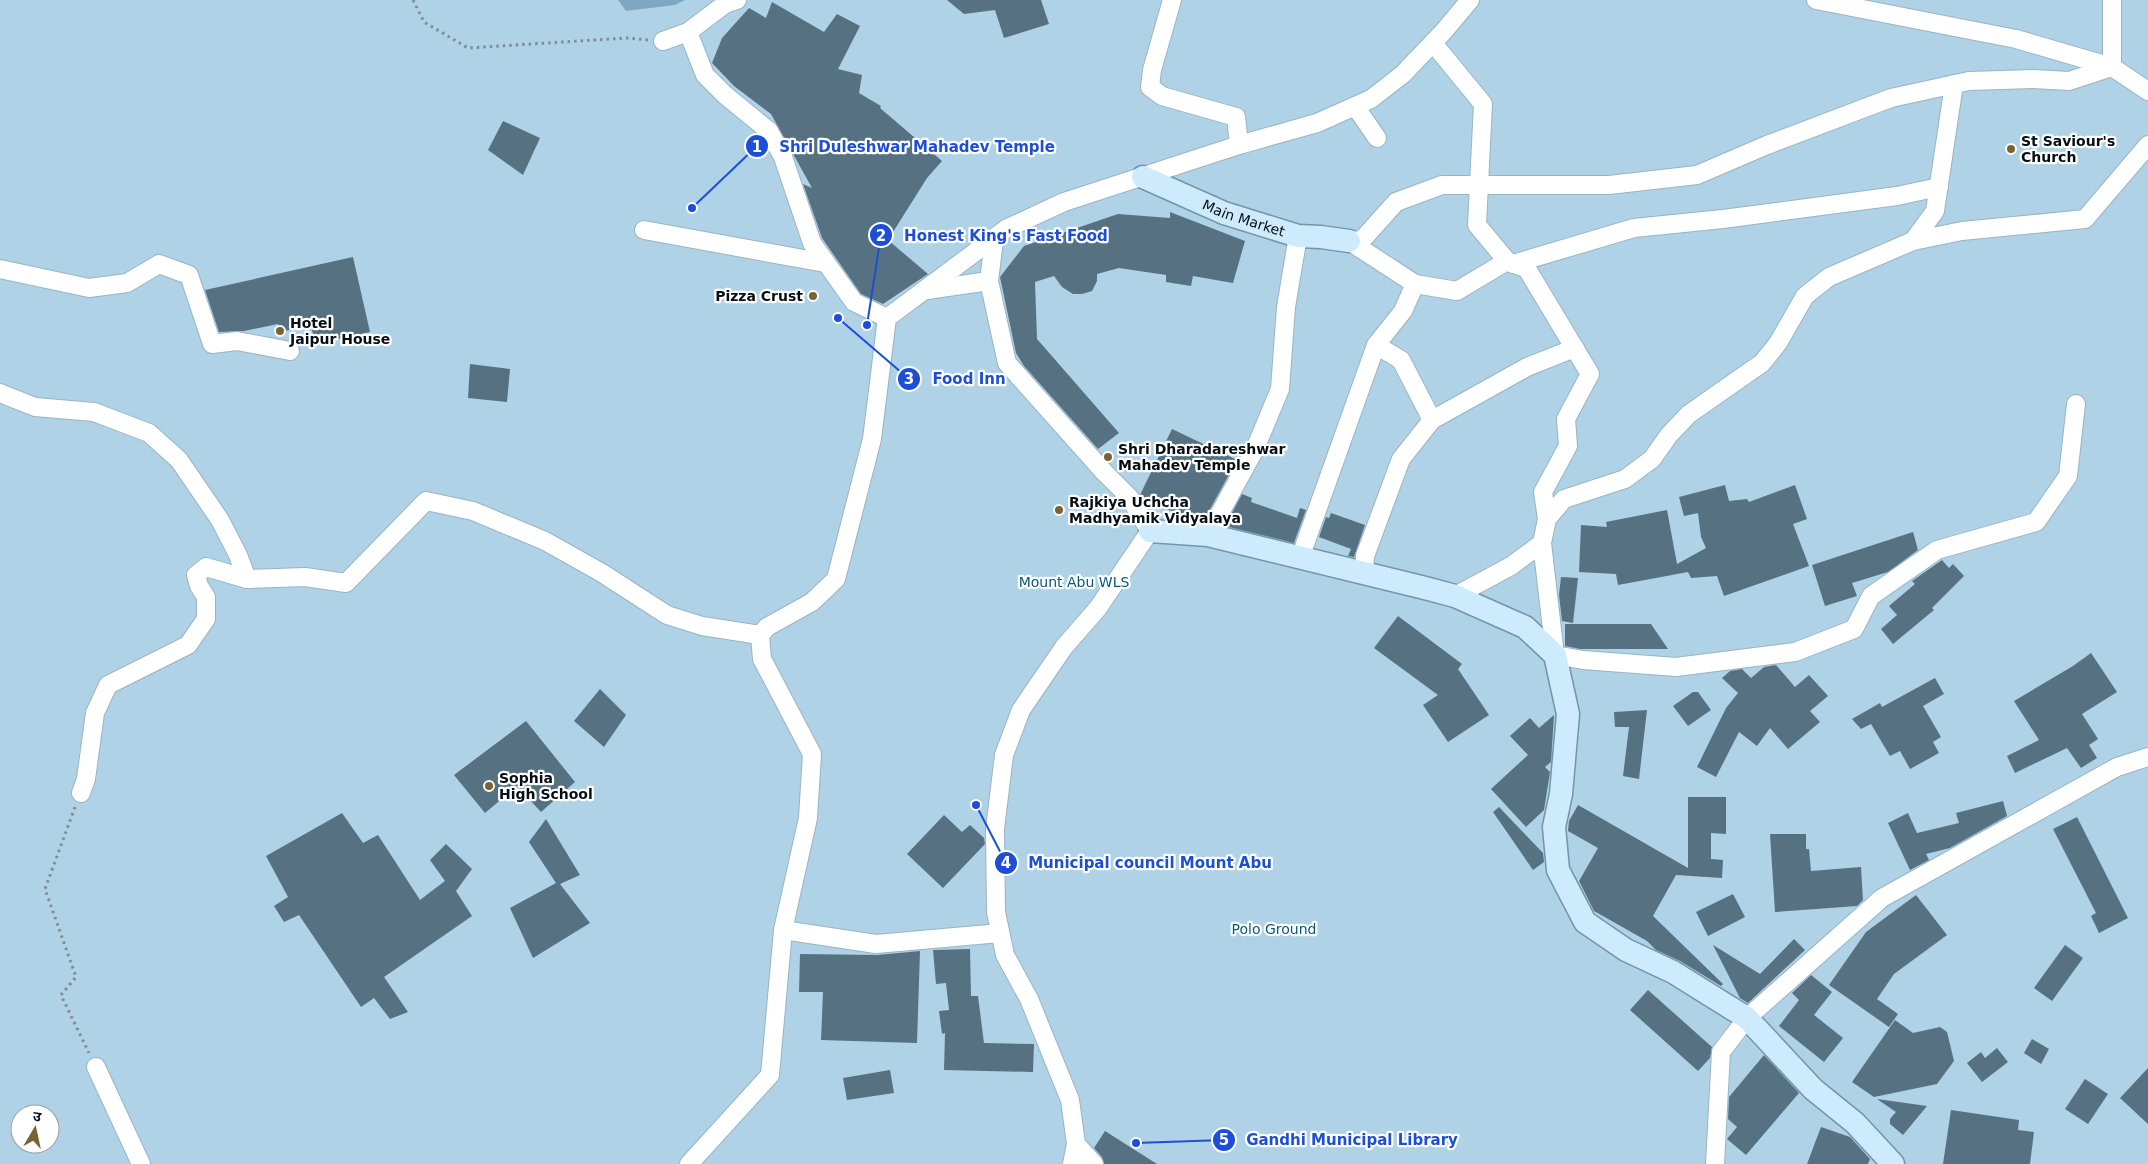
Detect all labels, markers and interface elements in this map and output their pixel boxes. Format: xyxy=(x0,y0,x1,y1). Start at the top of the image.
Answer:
callout: Shri Duleshwar Mahadev Temple xyxy=(744,131,1065,161)
place label: St Saviour's Church xyxy=(2021,133,2115,165)
text: 1 xyxy=(752,138,762,156)
text: Shri Duleshwar Mahadev Temple xyxy=(779,138,1055,156)
marker: St Saviour's Church xyxy=(2005,143,2017,155)
street label: Main Market xyxy=(1200,196,1287,240)
callout: Honest King's Fast Food xyxy=(869,220,1118,250)
text: 2 xyxy=(876,227,886,245)
text: Honest King's Fast Food xyxy=(904,227,1108,245)
place label: Pizza Crust xyxy=(715,288,803,304)
marker: Pizza Crust xyxy=(807,290,819,302)
place label: Hotel Jaipur House xyxy=(289,315,390,347)
marker: Hotel Jaipur House xyxy=(274,325,286,337)
callout: Food Inn xyxy=(897,364,1015,394)
text: 3 xyxy=(904,370,914,388)
text: Food Inn xyxy=(932,370,1006,388)
place label: Shri Dharadareshwar Mahadev Temple xyxy=(1118,441,1286,473)
marker: Shri Dharadareshwar Mahadev Temple xyxy=(1102,451,1114,463)
place label: Rajkiya Uchcha Madhyamik Vidyalaya xyxy=(1069,494,1241,526)
marker: Rajkiya Uchcha Madhyamik Vidyalaya xyxy=(1053,504,1065,516)
park label: Mount Abu WLS xyxy=(1019,574,1129,590)
place label: Sophia High School xyxy=(499,770,593,802)
marker: Sophia High School xyxy=(483,780,495,792)
callout: Municipal council Mount Abu xyxy=(993,848,1282,878)
text: 4 xyxy=(1001,854,1011,872)
text: Municipal council Mount Abu xyxy=(1028,854,1272,872)
park label: Polo Ground xyxy=(1232,921,1316,937)
north arrow xyxy=(10,1104,60,1154)
text: उ xyxy=(32,1108,43,1125)
callout: Gandhi Municipal Library xyxy=(1211,1125,1468,1155)
text: 5 xyxy=(1219,1131,1229,1149)
text: Gandhi Municipal Library xyxy=(1246,1131,1458,1149)

